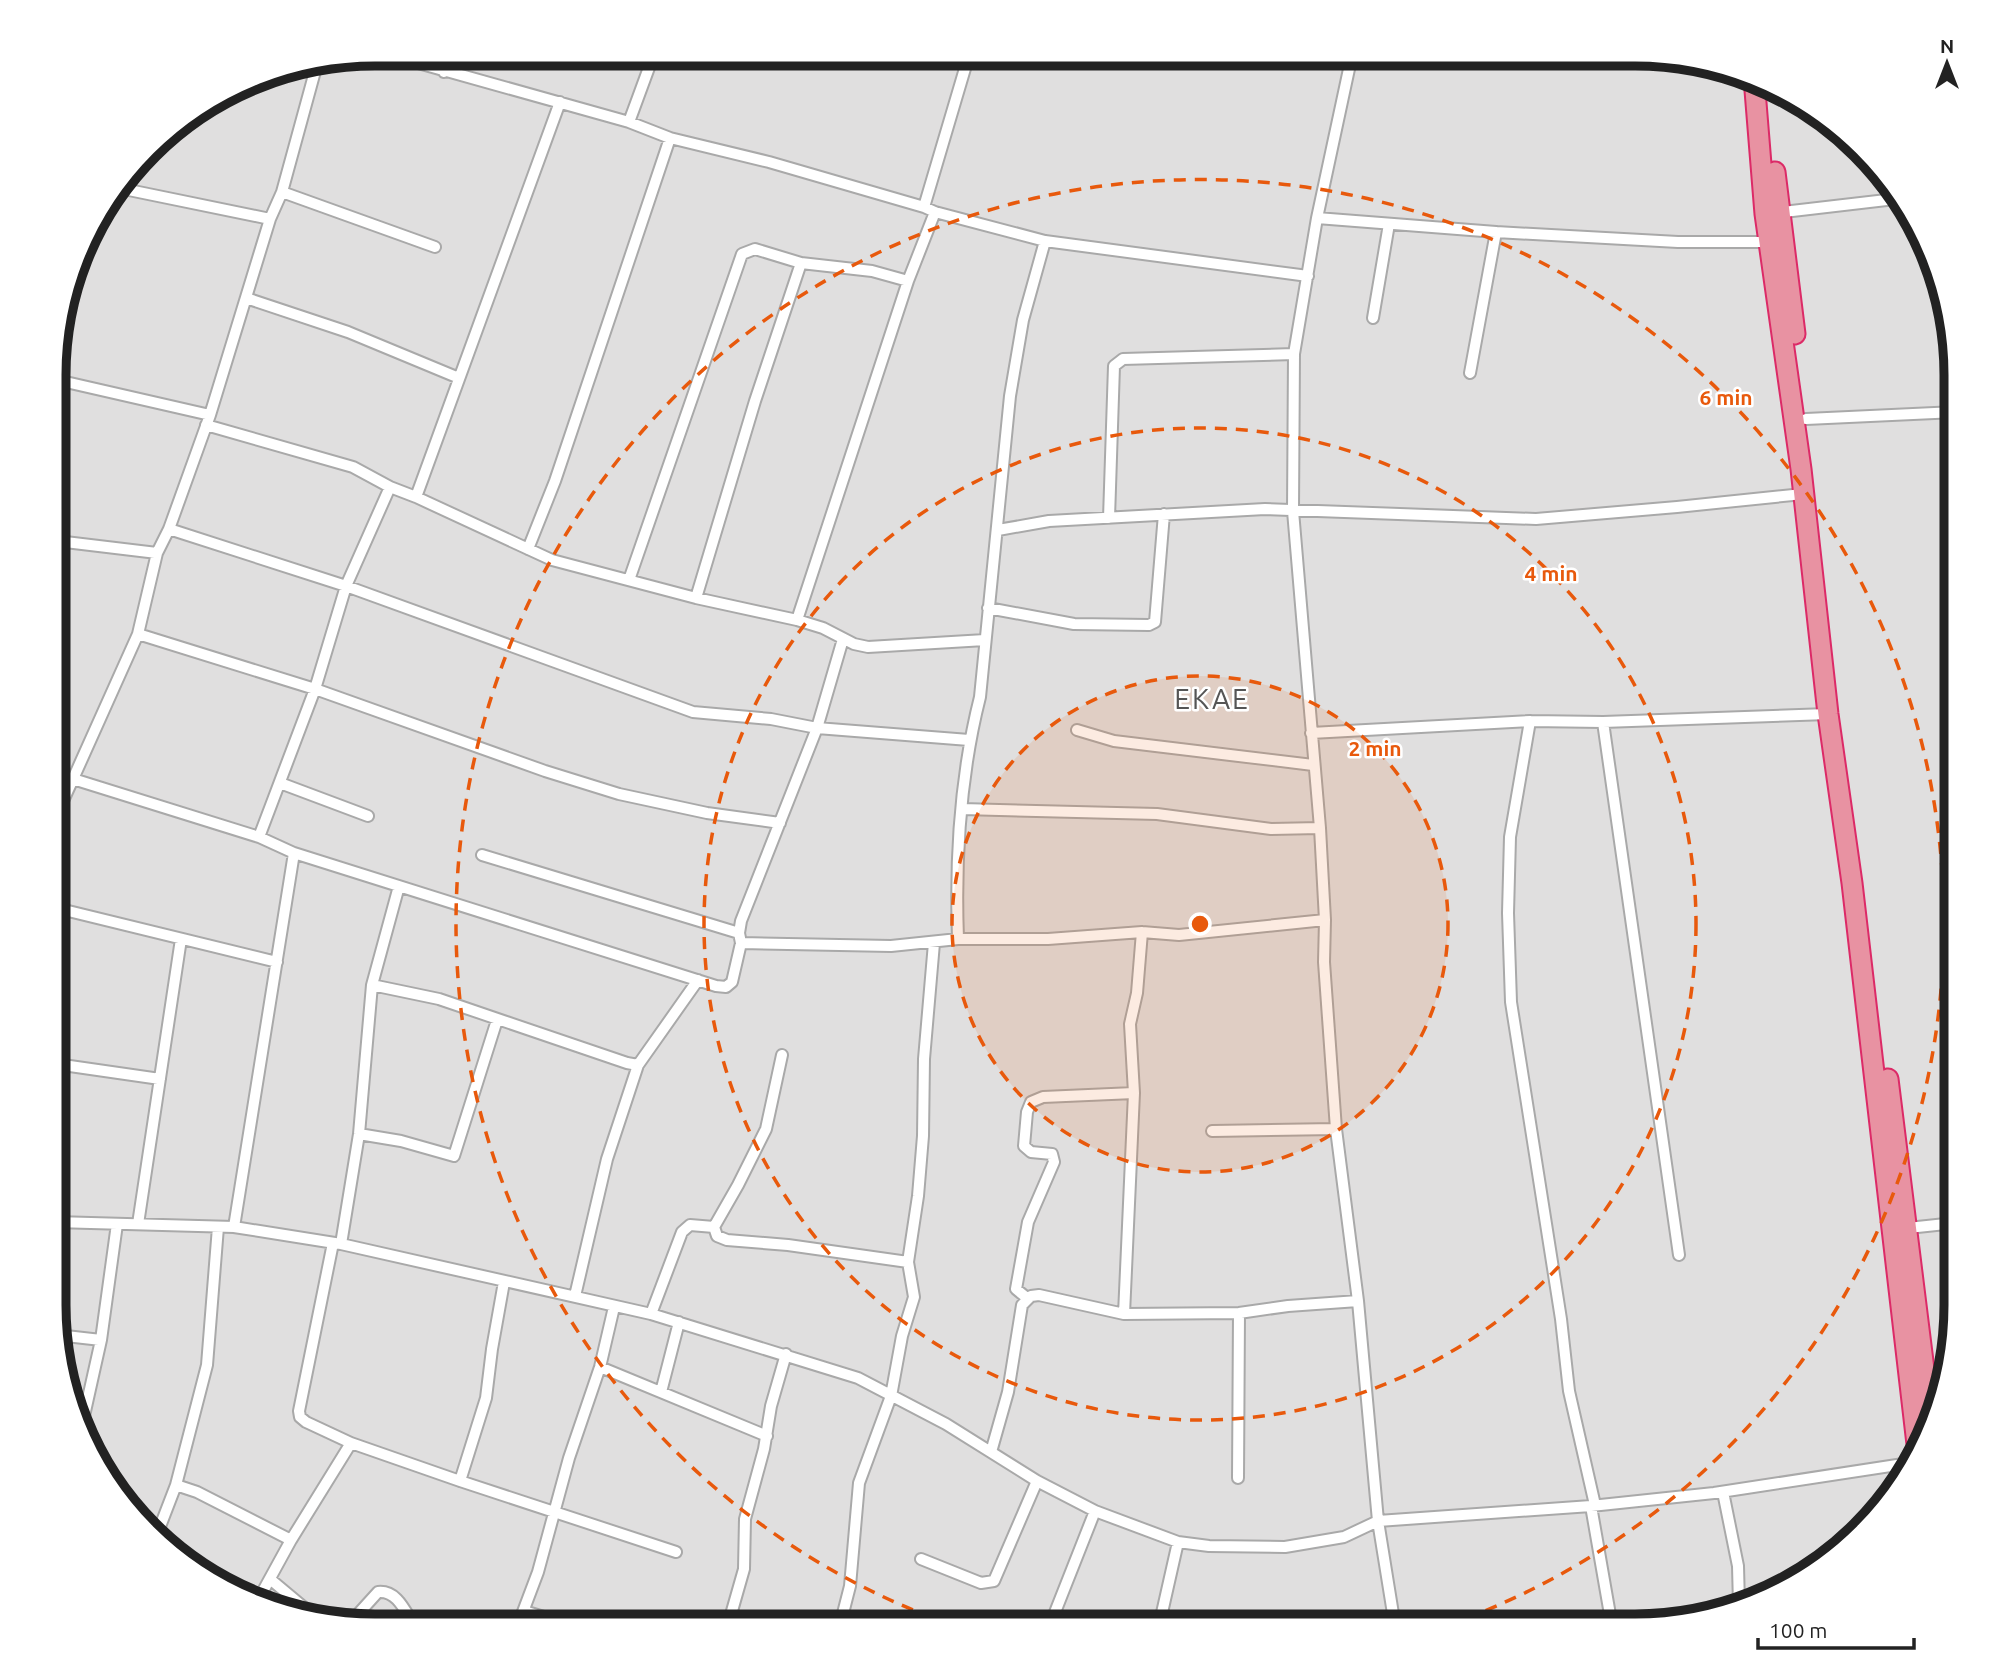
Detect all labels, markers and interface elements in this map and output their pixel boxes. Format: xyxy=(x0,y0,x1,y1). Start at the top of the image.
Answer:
north arrow xyxy=(1912,28,1982,98)
text: N xyxy=(1940,35,1954,57)
text: 6 min xyxy=(1699,385,1753,409)
text: 4 min xyxy=(1524,561,1578,585)
district label: EKAE xyxy=(1174,683,1250,714)
text: 2 min xyxy=(1348,736,1402,760)
centre of rings xyxy=(1188,912,1212,936)
scale bar xyxy=(1758,1606,1914,1650)
text: 100 m xyxy=(1769,1618,1827,1642)

